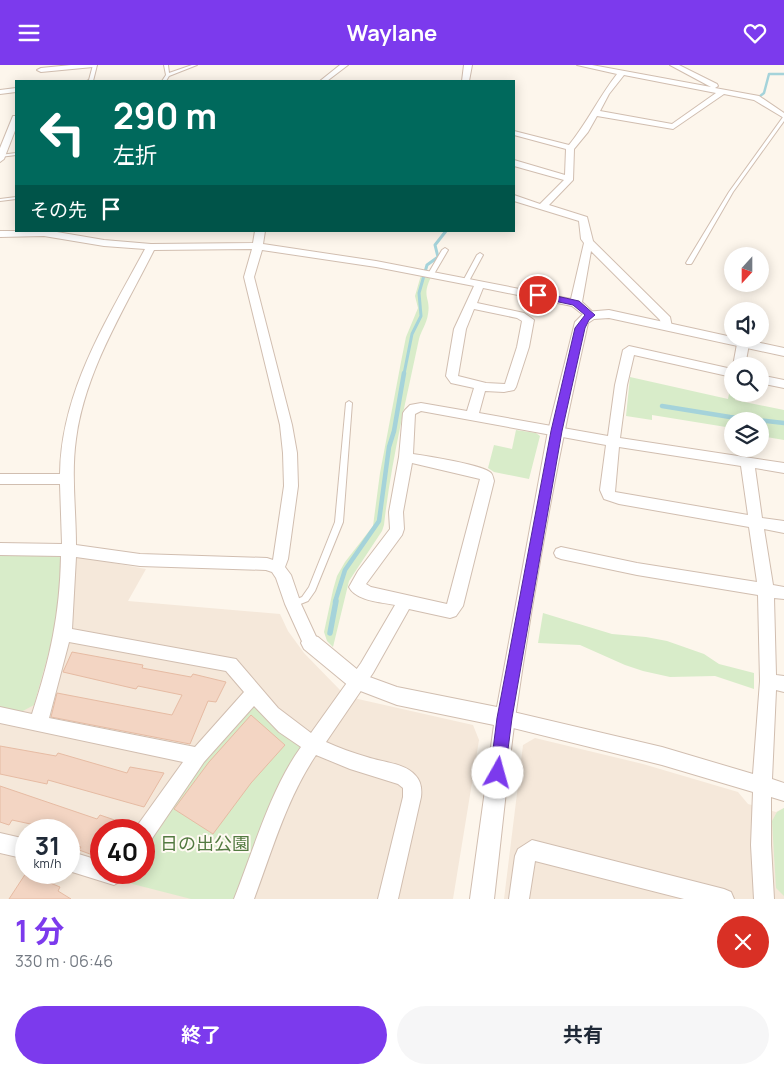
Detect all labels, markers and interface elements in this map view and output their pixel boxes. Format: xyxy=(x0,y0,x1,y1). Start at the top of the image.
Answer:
text: Waylane xyxy=(347,18,437,48)
icon: menu xyxy=(15,19,43,47)
icon: heart xyxy=(741,19,769,47)
text: 290 m xyxy=(113,92,217,140)
icon: left xyxy=(30,100,95,165)
text: 左折 xyxy=(113,140,157,170)
icon: arrive xyxy=(97,195,125,223)
text: その先 xyxy=(30,197,87,223)
north arrow xyxy=(724,247,769,293)
map controls xyxy=(724,247,769,457)
pin xyxy=(517,274,559,316)
icon: arrive xyxy=(524,281,552,309)
button: sound xyxy=(724,302,769,347)
button: search xyxy=(724,357,769,402)
button: layers xyxy=(724,412,769,457)
position arrow xyxy=(471,746,523,798)
speed limit sign: 40 xyxy=(90,819,155,884)
text: 31 xyxy=(35,828,60,863)
park label: 日の出公園 xyxy=(160,831,250,855)
text: km/h xyxy=(34,855,61,872)
text: 1 分 xyxy=(15,910,64,951)
button: close xyxy=(717,916,769,968)
text: 330 m · 06:46 xyxy=(15,950,113,972)
button: 終了 xyxy=(15,1006,387,1064)
button: 共有 xyxy=(397,1006,769,1064)

